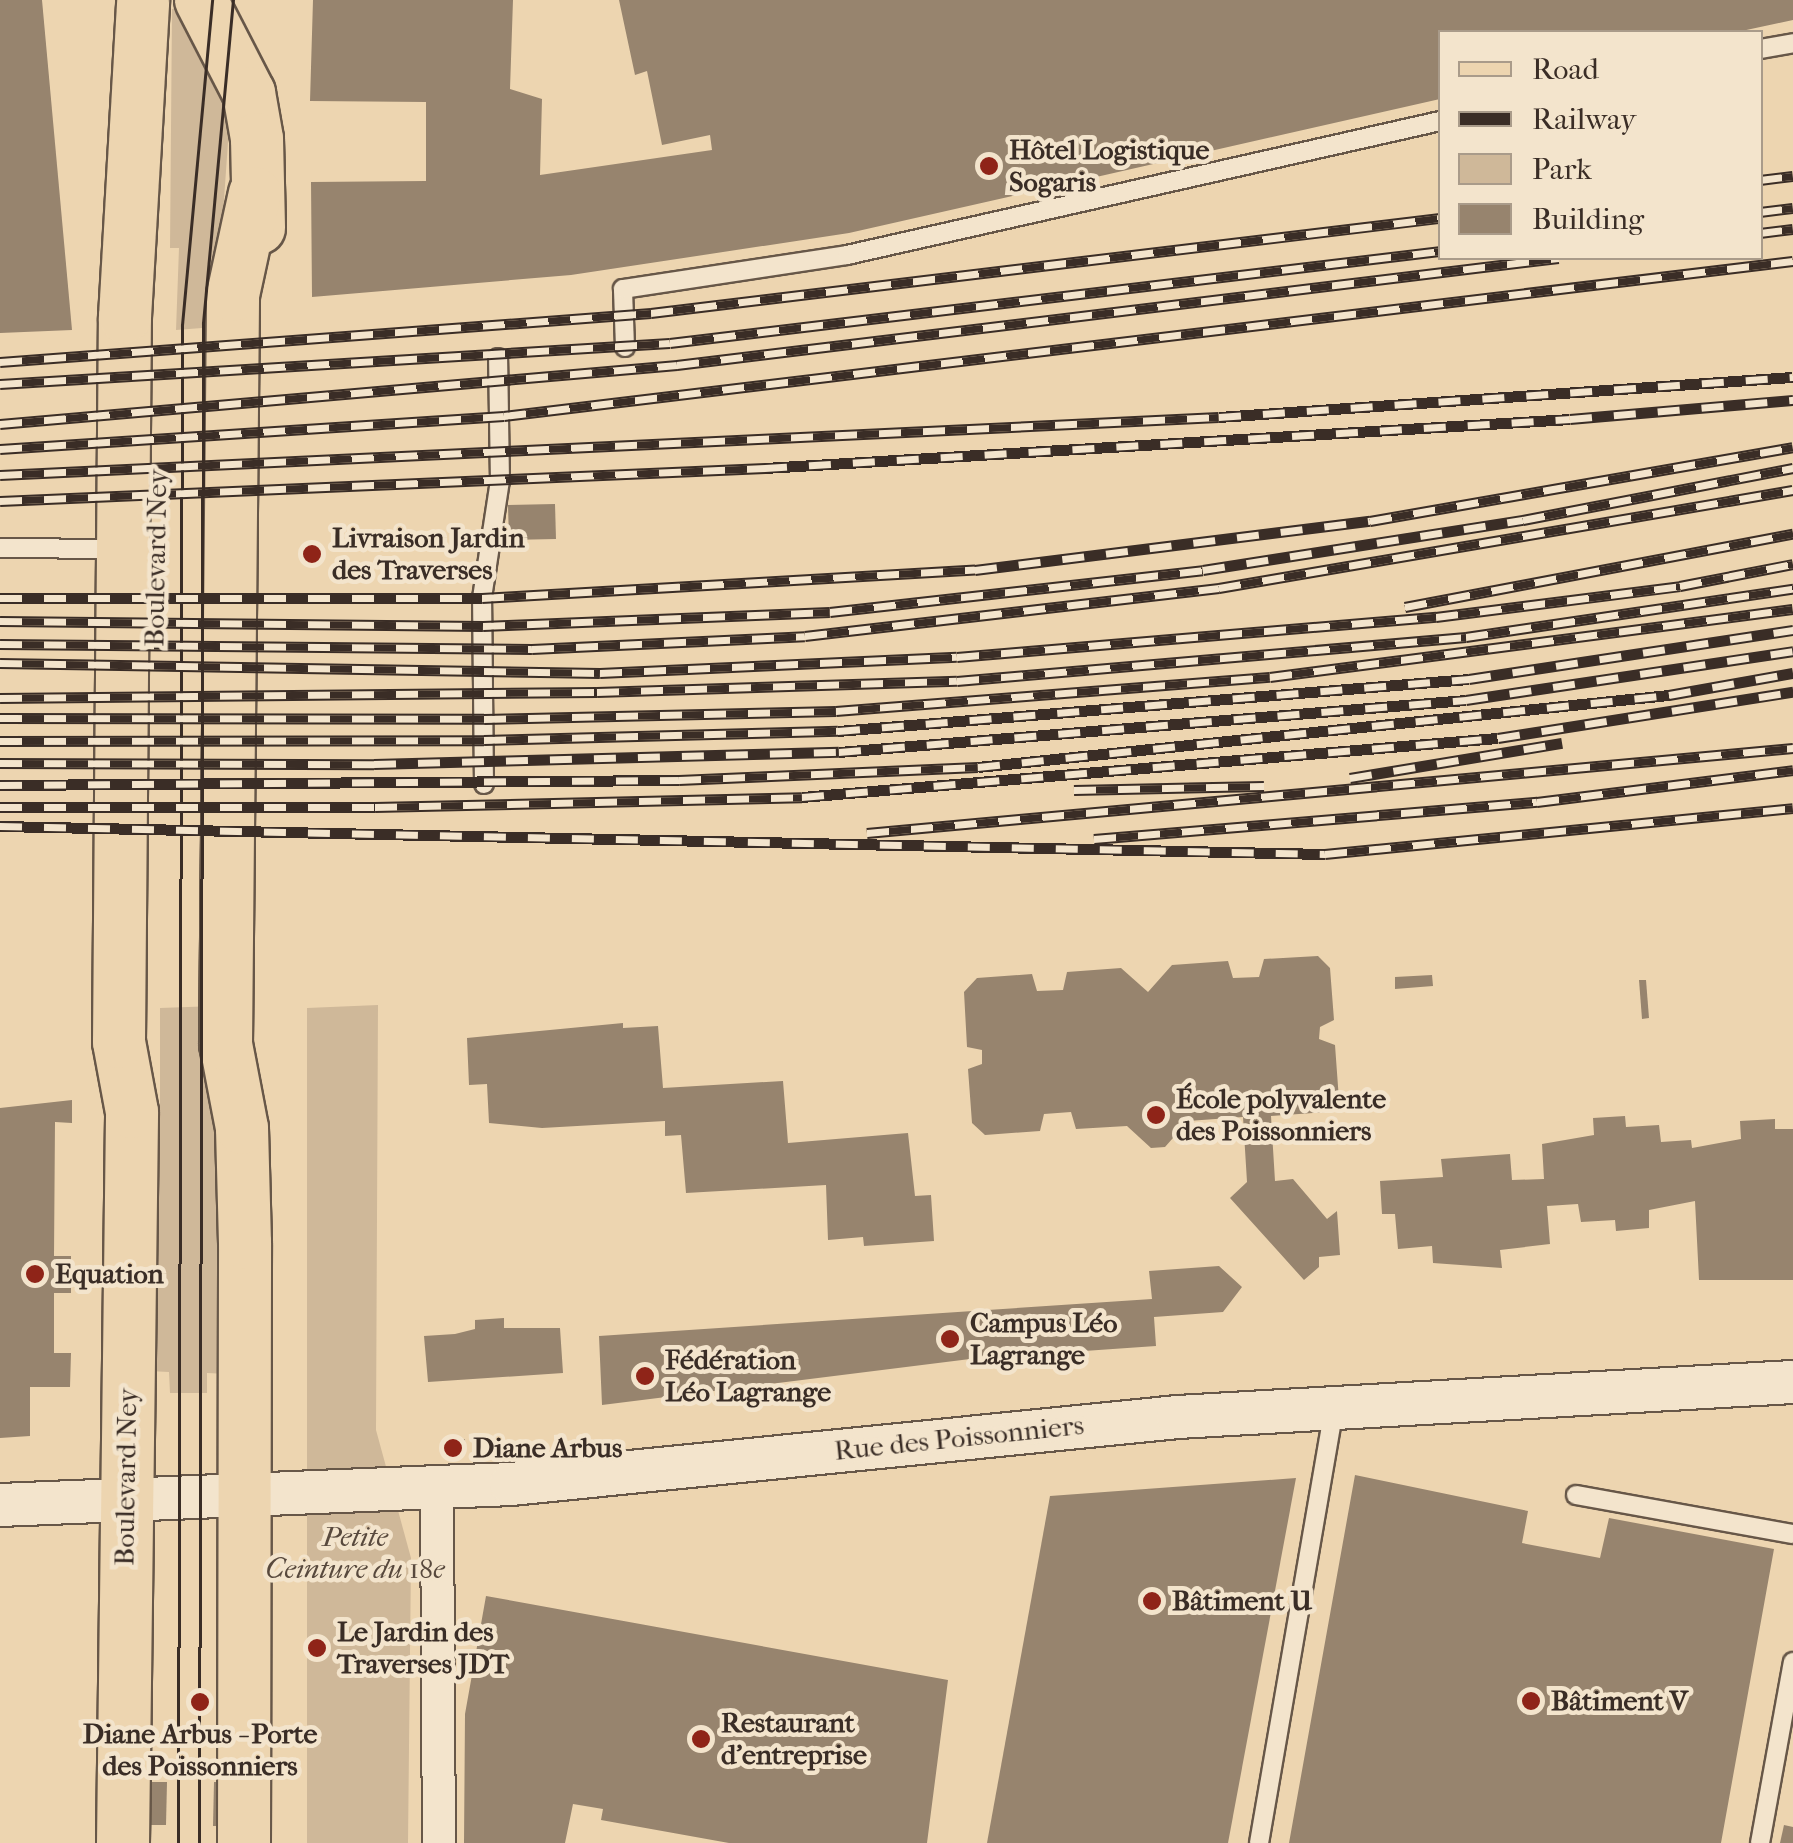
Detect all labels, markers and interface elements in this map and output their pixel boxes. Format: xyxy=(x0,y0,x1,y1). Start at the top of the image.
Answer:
legend xyxy=(1438,30,1763,260)
text: Road xyxy=(1532,52,1599,87)
text: Railway xyxy=(1532,102,1636,137)
place label: Hôtel Logistique Sogaris xyxy=(1009,133,1209,199)
text: Park xyxy=(1532,152,1592,187)
marker: Hôtel Logistique Sogaris xyxy=(978,155,1000,177)
text: Building xyxy=(1532,202,1644,237)
street label: Boulevard Ney xyxy=(138,469,174,647)
place label: Livraison Jardin des Traverses xyxy=(332,521,525,587)
marker: Livraison Jardin des Traverses xyxy=(301,543,323,565)
place label: École polyvalente des Poissonniers xyxy=(1176,1082,1386,1148)
marker: École polyvalente des Poissonniers xyxy=(1145,1104,1167,1126)
place label: Equation xyxy=(55,1257,164,1291)
marker: Equation xyxy=(24,1263,46,1285)
place label: Campus Léo Lagrange xyxy=(970,1306,1117,1372)
marker: Campus Léo Lagrange xyxy=(939,1328,961,1350)
place label: Fédération Léo Lagrange xyxy=(665,1343,831,1409)
marker: Fédération Léo Lagrange xyxy=(634,1365,656,1387)
street label: Boulevard Ney xyxy=(108,1388,144,1566)
street label: Rue des Poissonniers xyxy=(833,1408,1085,1468)
place label: Diane Arbus xyxy=(473,1431,622,1465)
marker: Diane Arbus xyxy=(442,1437,464,1459)
park label: Petite Ceinture du 18e xyxy=(266,1520,444,1586)
place label: Bâtiment U xyxy=(1172,1584,1312,1618)
marker: Bâtiment U xyxy=(1141,1590,1163,1612)
place label: Le Jardin des Traverses JDT xyxy=(337,1615,509,1681)
marker: Le Jardin des Traverses JDT xyxy=(306,1637,328,1659)
place label: Bâtiment V xyxy=(1551,1684,1688,1718)
marker: Bâtiment V xyxy=(1520,1690,1542,1712)
marker: Diane Arbus - Porte des Poissonniers xyxy=(189,1691,211,1713)
place label: Restaurant d'entreprise xyxy=(721,1706,867,1772)
place label: Diane Arbus - Porte des Poissonniers xyxy=(83,1717,317,1783)
marker: Restaurant d'entreprise xyxy=(690,1728,712,1750)

